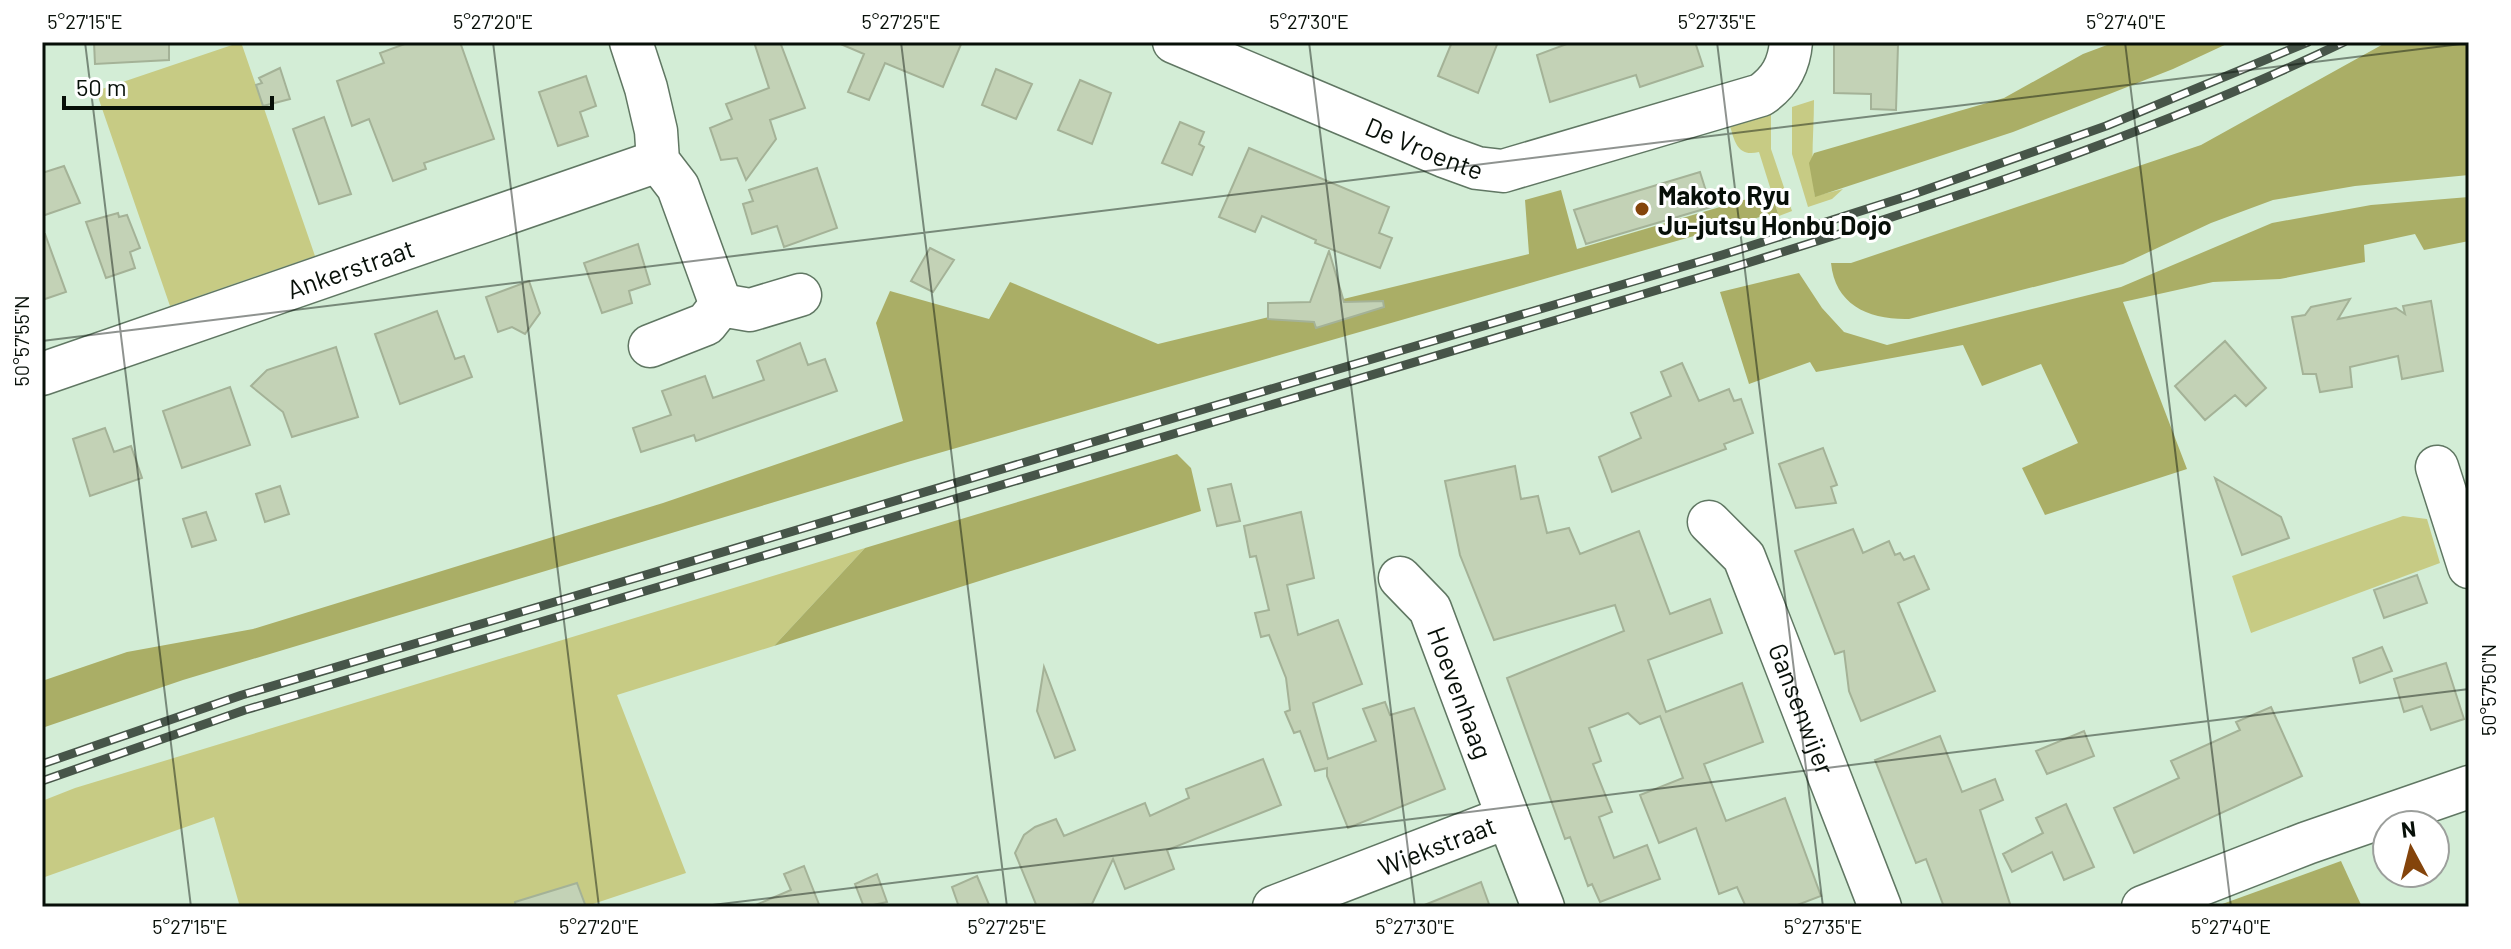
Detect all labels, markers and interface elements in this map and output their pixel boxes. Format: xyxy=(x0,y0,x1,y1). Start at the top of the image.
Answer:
text: 5°27'15"E xyxy=(47,9,123,33)
text: 5°27'20"E xyxy=(453,9,533,33)
text: 5°27'25"E xyxy=(861,9,941,33)
text: 5°27'30"E xyxy=(1269,9,1349,33)
text: 5°27'35"E xyxy=(1678,9,1756,33)
text: 5°27'40"E xyxy=(2086,9,2166,33)
scale bar xyxy=(64,60,272,110)
text: 50 m xyxy=(76,72,127,101)
street label: De Vroente xyxy=(1361,109,1488,185)
place label: Makoto Ryu Ju-jutsu Honbu Dojo xyxy=(1658,179,1892,240)
marker: Makoto Ryu Ju-jutsu Honbu Dojo xyxy=(1633,200,1651,218)
street label: Ankerstraat xyxy=(282,231,418,304)
text: 50°57'55"N xyxy=(9,296,33,386)
street label: Hoevenhaag xyxy=(1422,622,1500,763)
street label: Gansenwijer xyxy=(1763,638,1843,779)
text: 50°57'50"N xyxy=(2476,644,2500,736)
street label: Wiekstraat xyxy=(1373,808,1500,881)
north arrow xyxy=(2371,809,2451,889)
text: N xyxy=(2400,814,2417,842)
text: 5°27'15"E xyxy=(152,914,228,938)
text: 5°27'20"E xyxy=(559,914,639,938)
text: 5°27'25"E xyxy=(967,914,1047,938)
text: 5°27'30"E xyxy=(1375,914,1455,938)
text: 5°27'35"E xyxy=(1784,914,1862,938)
text: 5°27'40"E xyxy=(2191,914,2271,938)

